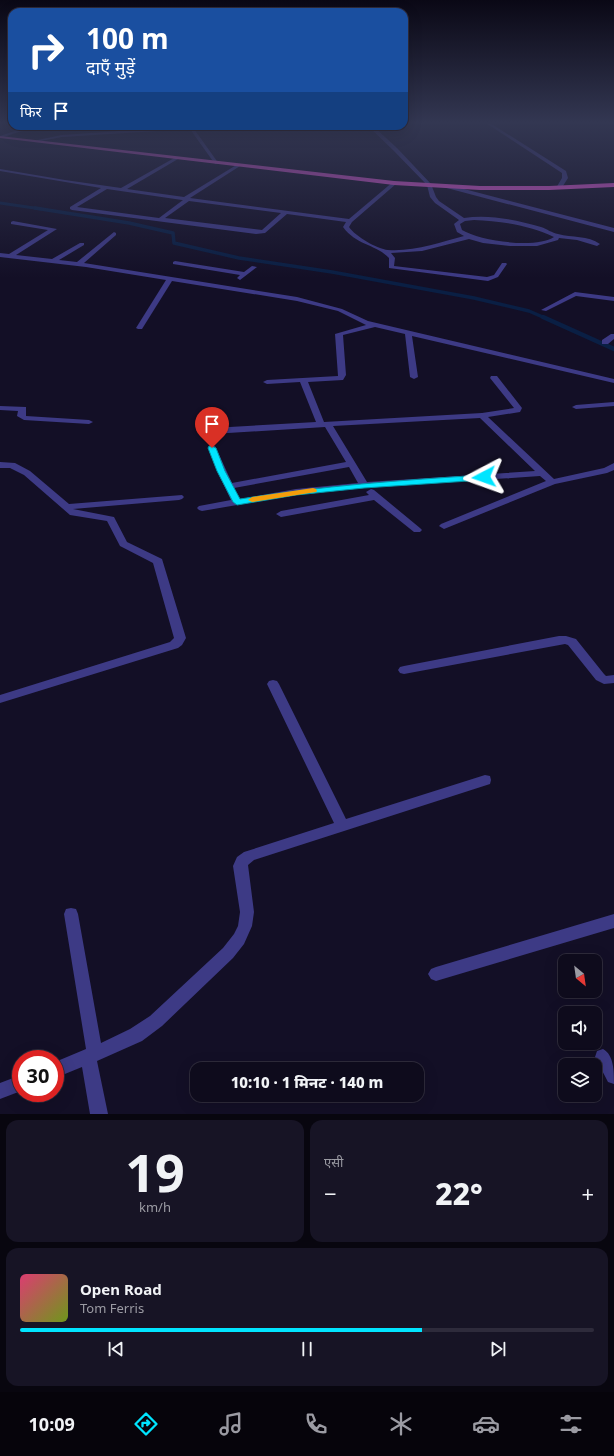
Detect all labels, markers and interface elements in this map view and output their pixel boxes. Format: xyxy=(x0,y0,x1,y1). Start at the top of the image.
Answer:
text: 100 m xyxy=(86,19,169,57)
icon: right xyxy=(20,24,72,76)
text: दाएँ मुड़ें xyxy=(86,55,135,79)
icon: arrive xyxy=(50,100,72,122)
text: फिर xyxy=(20,101,42,121)
pin xyxy=(195,407,229,448)
icon: arrive xyxy=(201,413,223,435)
position arrow xyxy=(463,456,505,498)
north arrow xyxy=(558,954,602,998)
map controls xyxy=(558,954,602,1102)
button: sound xyxy=(558,1006,602,1050)
speed limit sign: 30 xyxy=(12,1050,64,1102)
button: layers xyxy=(558,1058,602,1102)
text: 10:10 · 1 मिनट · 140 m xyxy=(231,1072,383,1092)
text: 19 xyxy=(125,1136,185,1207)
text: एसी xyxy=(324,1153,343,1171)
text: 22° xyxy=(435,1173,483,1214)
text: − xyxy=(324,1178,337,1208)
text: + xyxy=(581,1178,594,1208)
text: km/h xyxy=(139,1198,171,1216)
text: Open Road xyxy=(80,1279,162,1299)
text: Tom Ferris xyxy=(80,1299,144,1317)
icon: previous xyxy=(105,1338,127,1360)
icon: pause xyxy=(296,1338,318,1360)
icon: next xyxy=(487,1338,509,1360)
icon: directions xyxy=(132,1410,160,1438)
icon: music xyxy=(217,1410,245,1438)
icon: phone xyxy=(302,1410,330,1438)
icon: climate xyxy=(387,1410,415,1438)
icon: car xyxy=(472,1410,500,1438)
icon: filters xyxy=(557,1410,585,1438)
text: 10:09 xyxy=(29,1412,75,1436)

